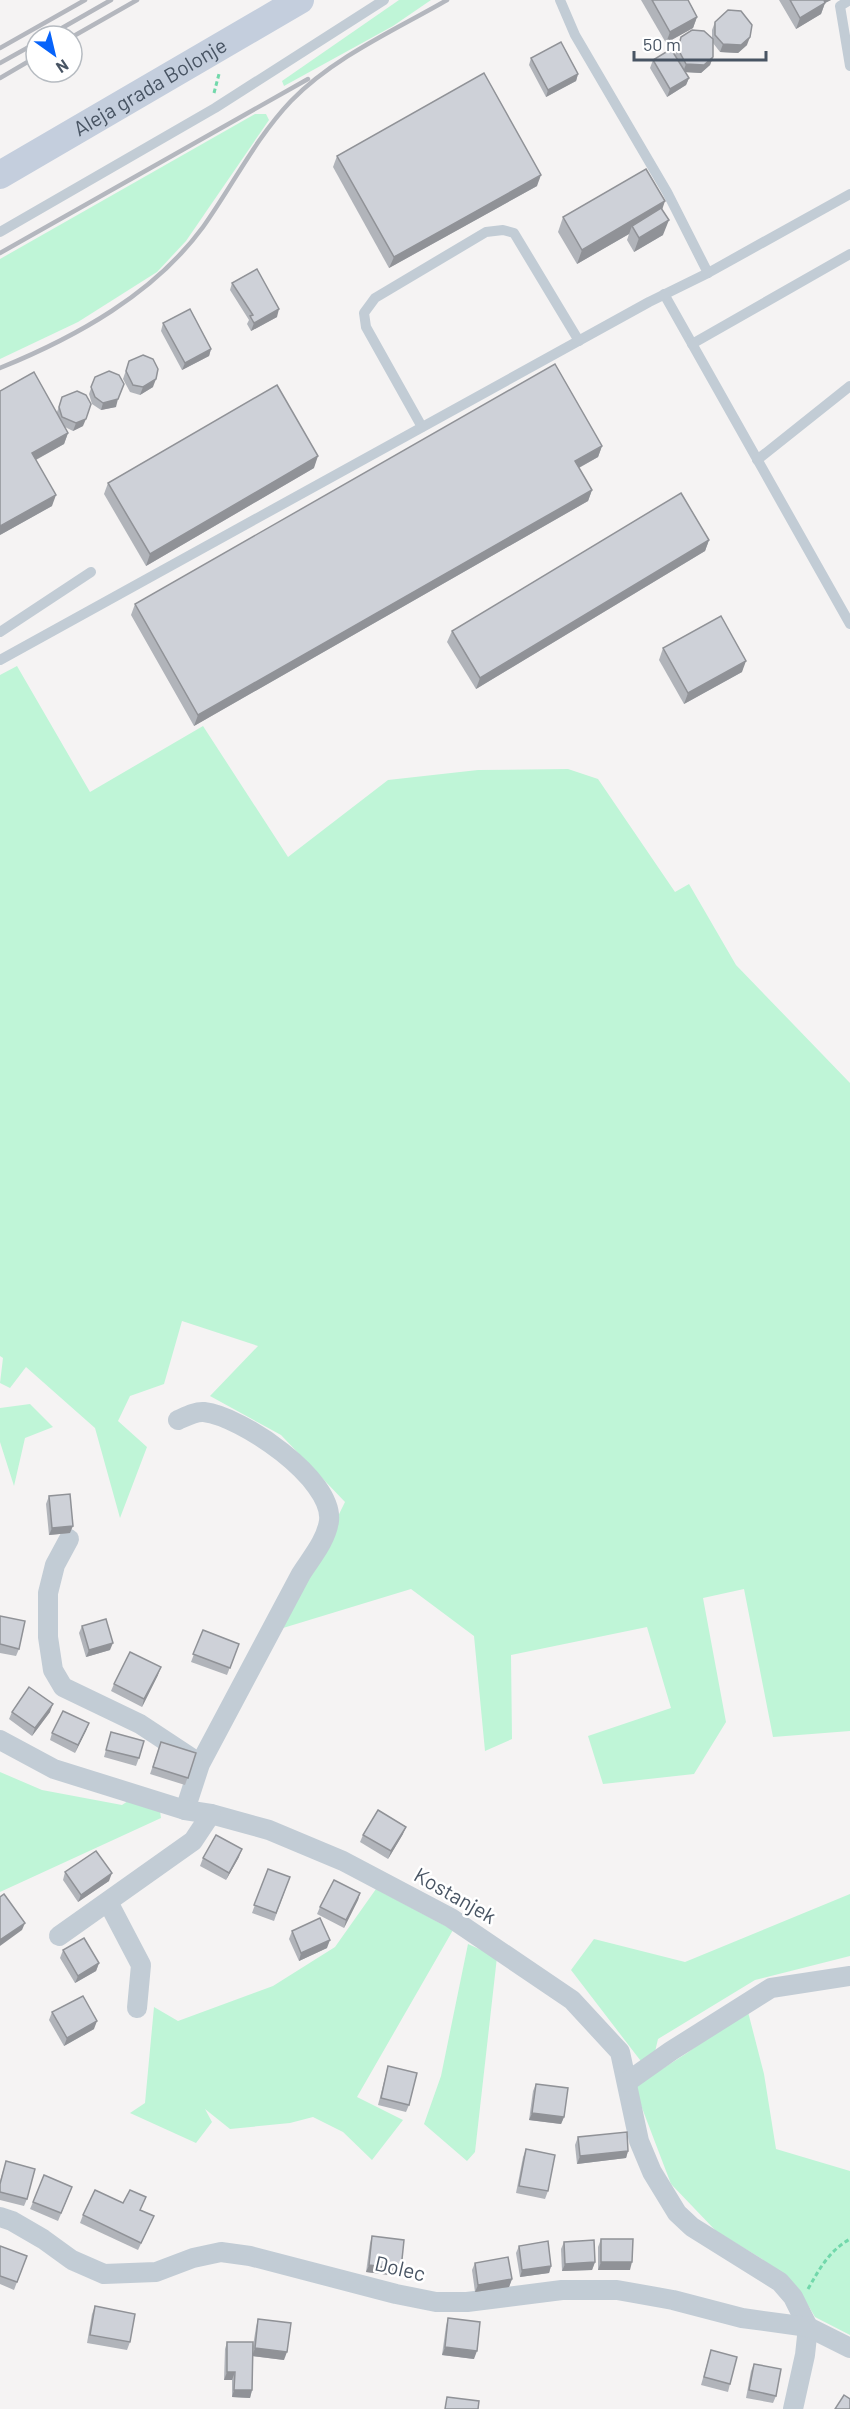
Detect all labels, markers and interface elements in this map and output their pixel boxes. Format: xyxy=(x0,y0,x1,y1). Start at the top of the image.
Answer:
north arrow xyxy=(24,24,84,84)
scale bar xyxy=(634,24,766,62)
street label: Aleja grada Bolonje xyxy=(68,32,231,141)
text: 50 m xyxy=(643,33,681,55)
text: N xyxy=(53,56,72,78)
street label: Kostanjek xyxy=(410,1861,501,1928)
street label: Dolec xyxy=(372,2250,428,2285)

